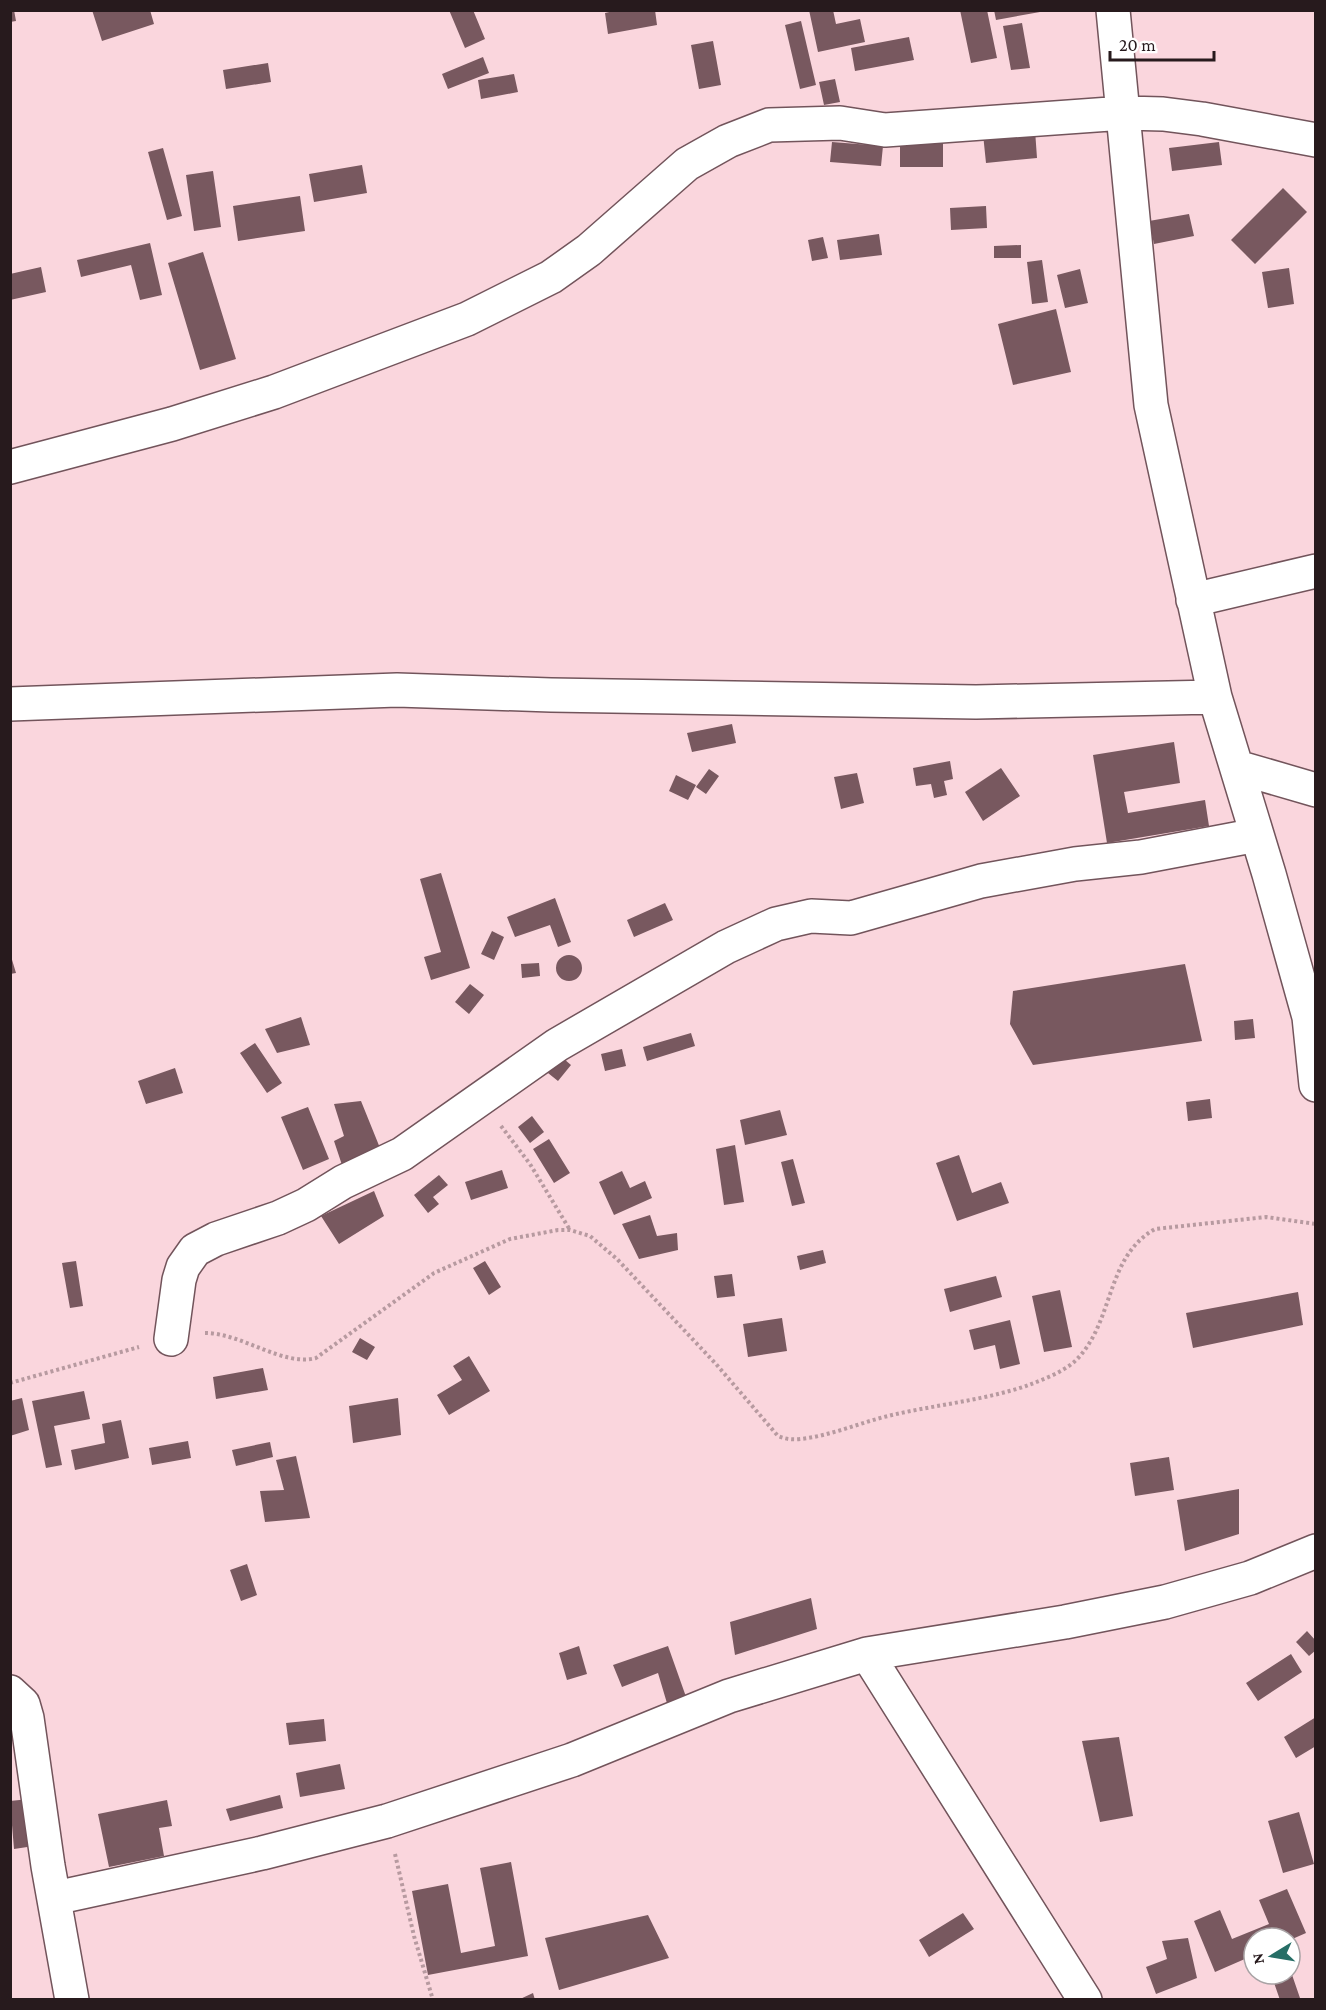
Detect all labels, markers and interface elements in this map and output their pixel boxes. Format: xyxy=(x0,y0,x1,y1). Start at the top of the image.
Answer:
scale bar xyxy=(1110,24,1214,62)
text: 20 m xyxy=(1119,35,1156,55)
north arrow xyxy=(1242,1926,1302,1986)
text: N xyxy=(1248,1952,1267,1966)

